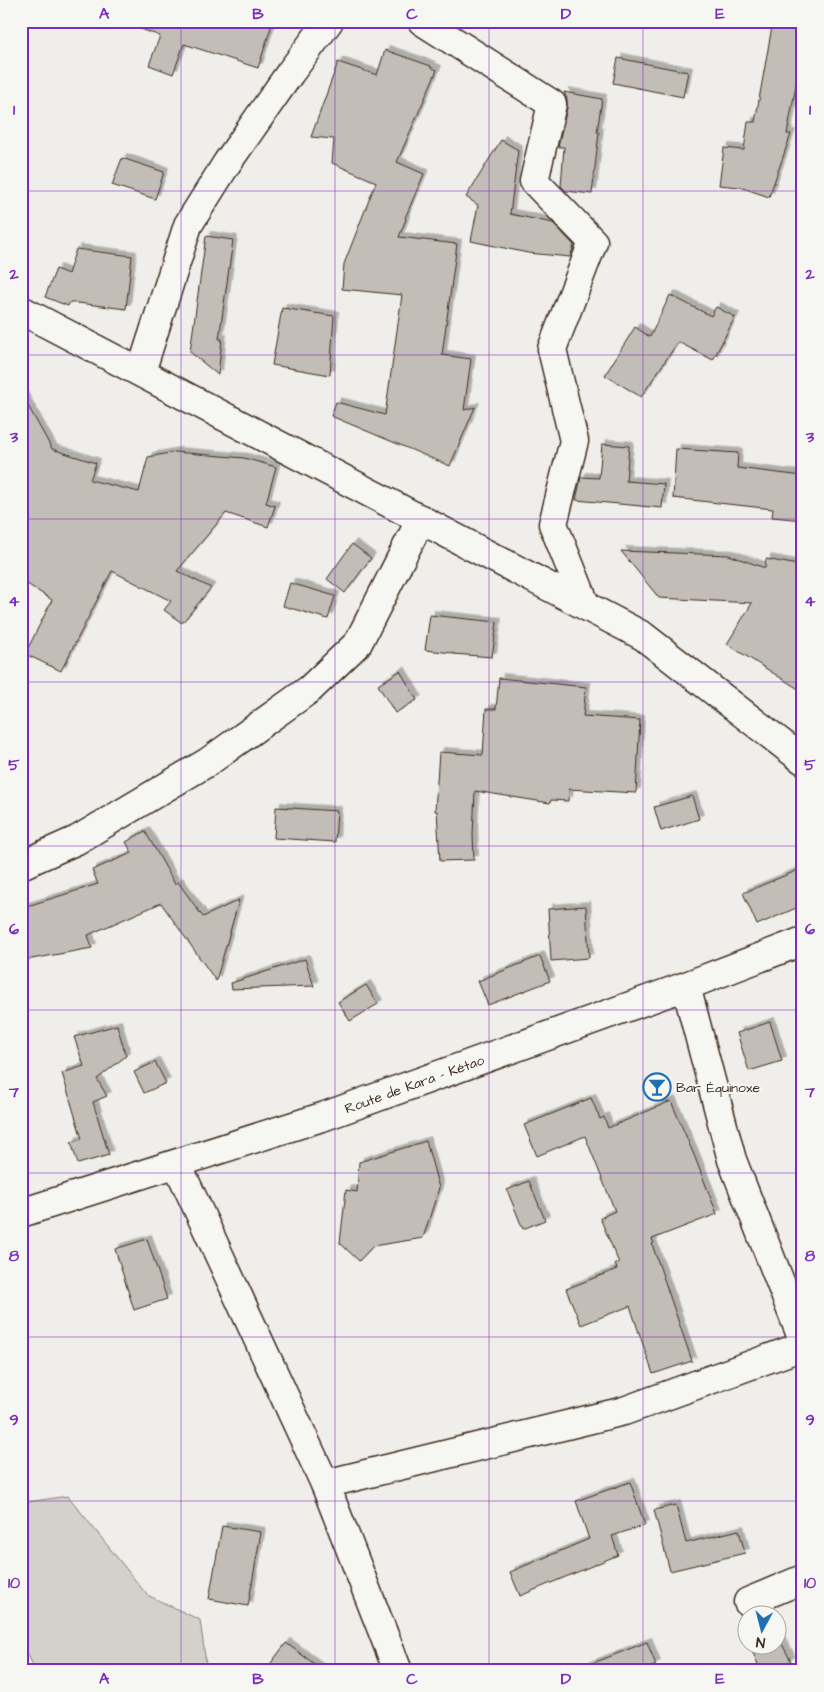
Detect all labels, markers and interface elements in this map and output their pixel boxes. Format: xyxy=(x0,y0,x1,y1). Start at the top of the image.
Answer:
text: A xyxy=(99,3,110,25)
text: B xyxy=(252,3,264,25)
text: C xyxy=(406,3,418,25)
text: D xyxy=(561,3,572,25)
text: E xyxy=(715,3,725,25)
text: 1 xyxy=(13,99,16,121)
text: 1 xyxy=(809,99,812,121)
text: 2 xyxy=(8,263,19,285)
text: 2 xyxy=(804,263,815,285)
text: 3 xyxy=(9,426,19,448)
text: 3 xyxy=(805,426,815,448)
text: 4 xyxy=(9,590,20,612)
text: 4 xyxy=(805,590,816,612)
text: 5 xyxy=(8,754,20,776)
text: 5 xyxy=(804,754,816,776)
text: 6 xyxy=(9,918,19,940)
text: 6 xyxy=(805,918,815,940)
street label: Route de Kara - Kétao xyxy=(342,1050,487,1119)
bar icon: Bar Équinoxe xyxy=(642,1072,672,1102)
place label: Bar Équinoxe xyxy=(676,1078,761,1098)
text: 7 xyxy=(8,1081,19,1103)
text: 7 xyxy=(804,1081,815,1103)
text: 8 xyxy=(9,1245,20,1267)
text: 8 xyxy=(805,1245,816,1267)
text: 9 xyxy=(9,1409,19,1431)
text: 9 xyxy=(805,1409,815,1431)
text: 10 xyxy=(8,1572,20,1594)
text: 10 xyxy=(804,1572,816,1594)
north arrow xyxy=(736,1604,786,1654)
text: N xyxy=(755,1631,766,1652)
text: A xyxy=(99,1668,110,1690)
text: B xyxy=(252,1668,264,1690)
text: C xyxy=(406,1668,418,1690)
text: D xyxy=(561,1668,572,1690)
text: E xyxy=(715,1668,725,1690)

